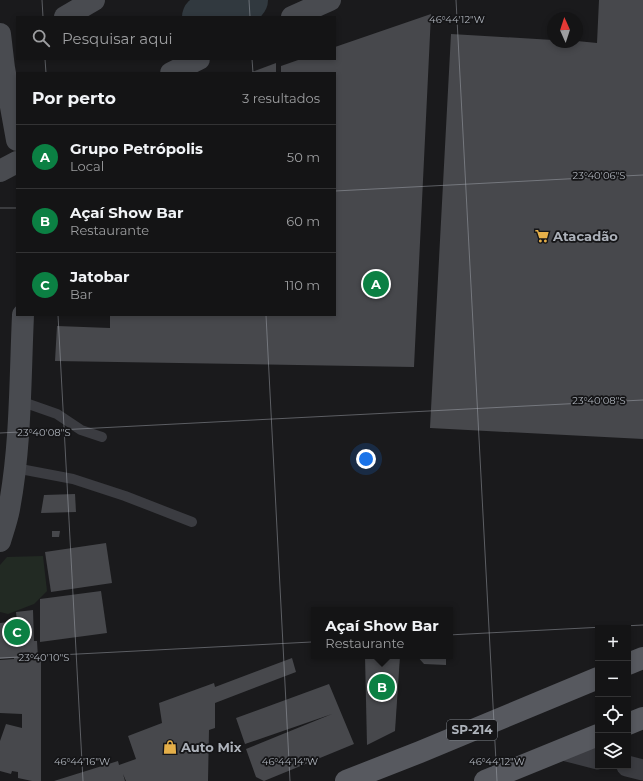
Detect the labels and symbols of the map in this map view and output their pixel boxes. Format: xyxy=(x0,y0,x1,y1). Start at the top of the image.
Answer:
north arrow xyxy=(547,12,583,48)
text: 46°44'12"W xyxy=(429,13,485,26)
text: 23°40'06"S xyxy=(573,169,625,182)
supermarket icon: Atacadão xyxy=(534,228,550,244)
place label: Atacadão xyxy=(552,228,618,244)
pin: A xyxy=(363,269,389,299)
text: 23°40'08"S xyxy=(572,394,626,407)
text: 23°40'08"S xyxy=(17,426,71,439)
your location xyxy=(356,449,376,469)
pin: C xyxy=(4,617,30,647)
text: 23°40'10"S xyxy=(19,651,69,664)
pin: B xyxy=(369,672,395,702)
road number: SP-214 xyxy=(447,720,497,740)
shop icon: Auto Mix xyxy=(162,739,178,755)
place label: Auto Mix xyxy=(180,739,242,755)
text: 46°44'16"W xyxy=(54,755,110,768)
text: 46°44'14"W xyxy=(262,755,318,768)
text: 46°44'12"W xyxy=(469,755,525,768)

